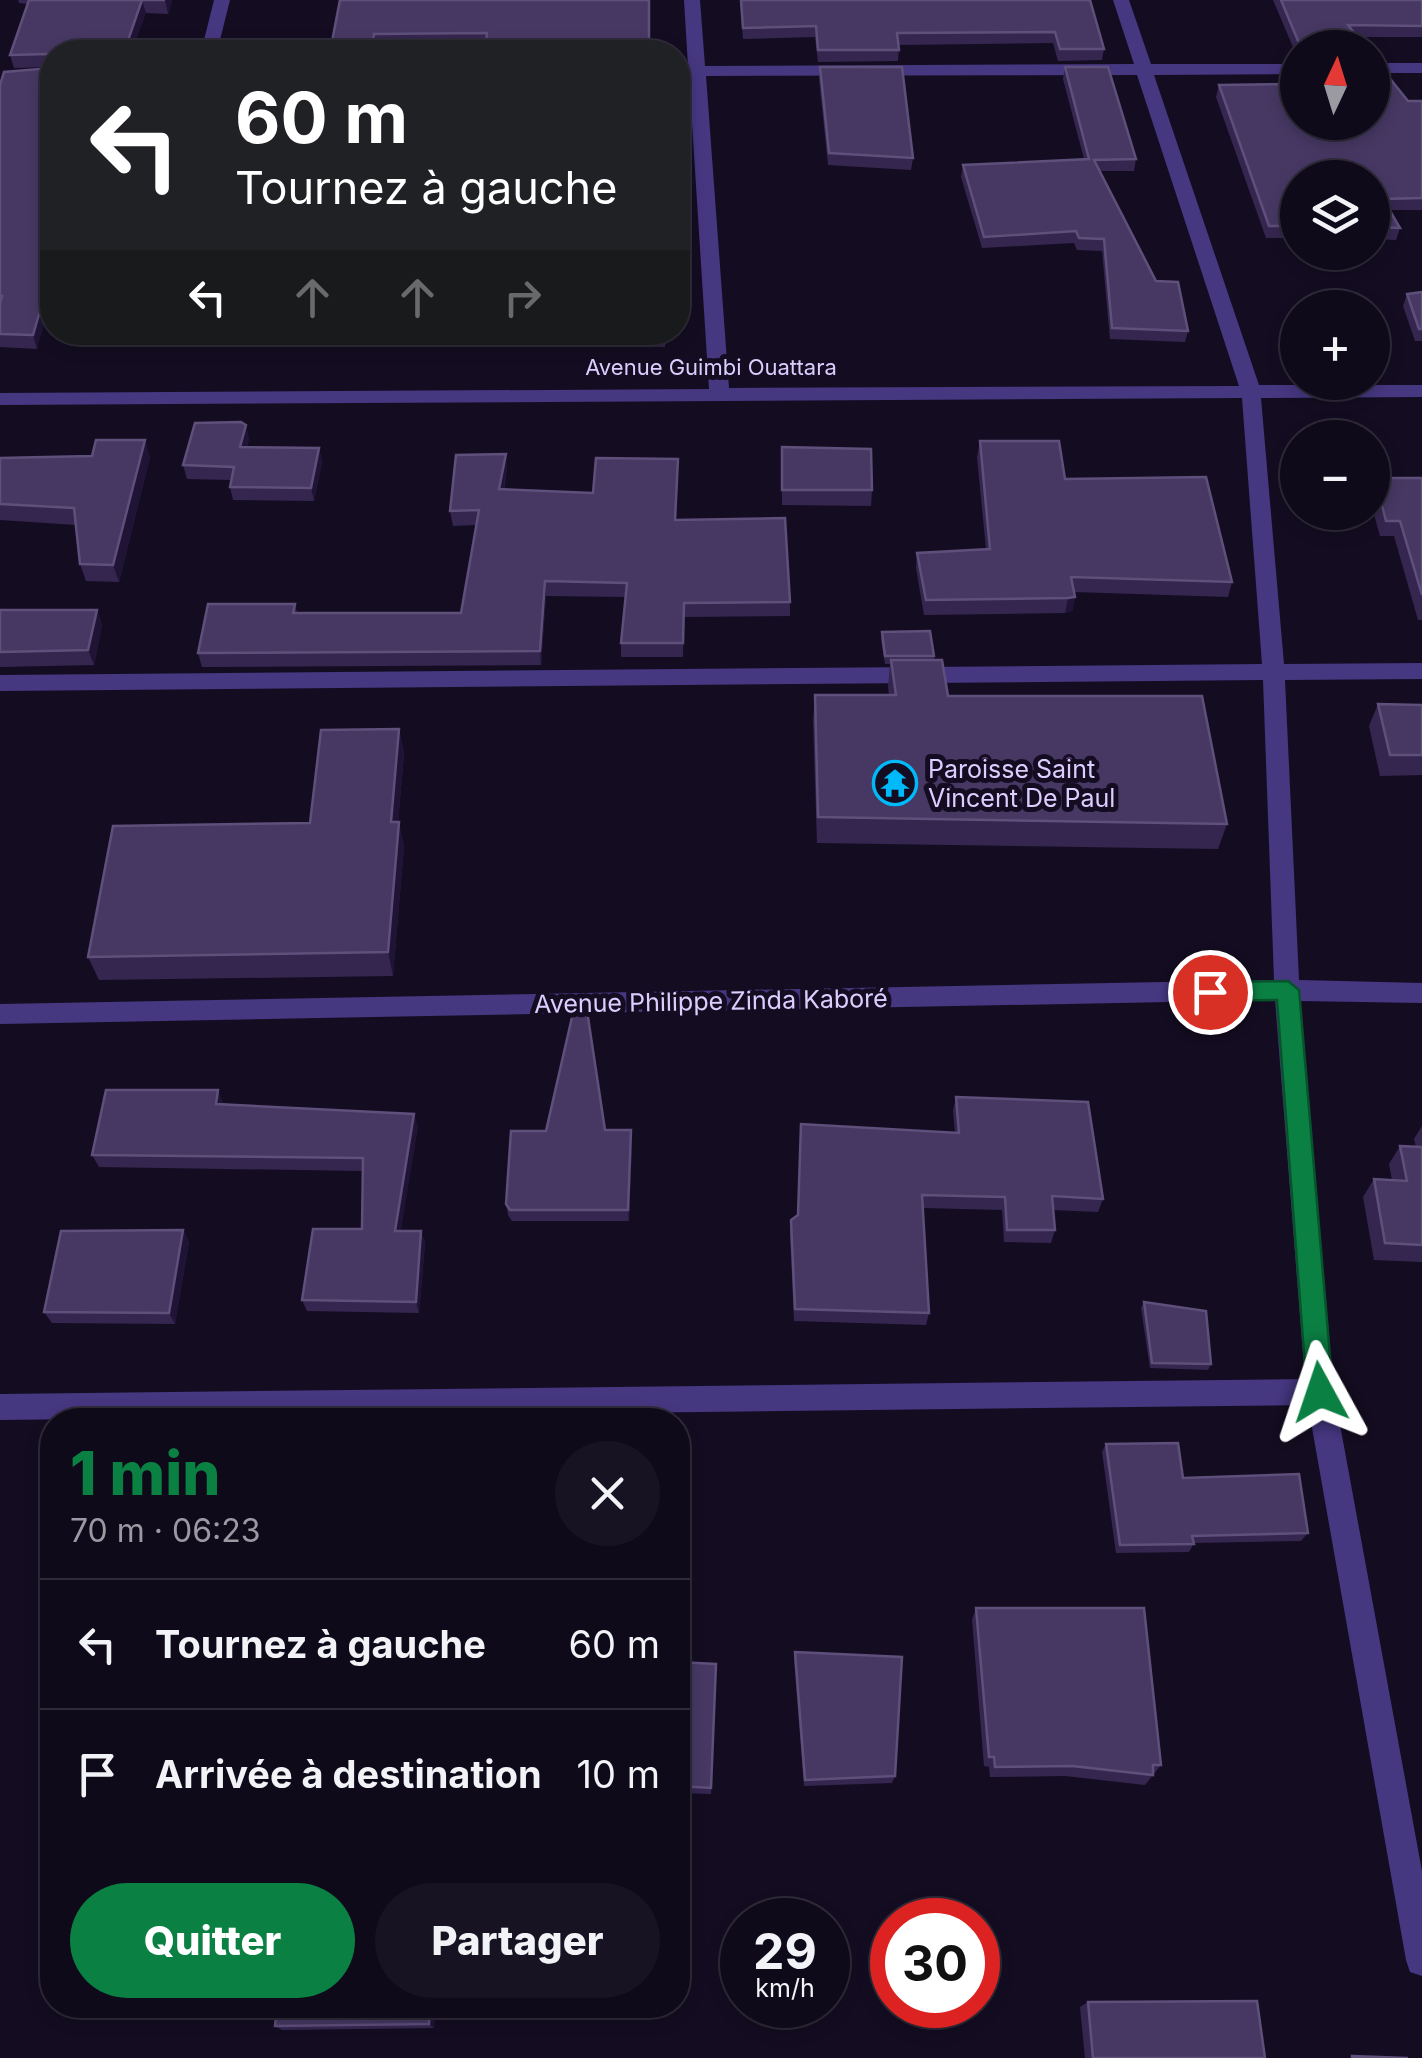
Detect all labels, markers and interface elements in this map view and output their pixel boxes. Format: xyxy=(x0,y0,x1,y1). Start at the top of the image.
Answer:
north arrow xyxy=(1280,30,1390,140)
map controls xyxy=(1280,30,1390,530)
text: 60 m xyxy=(235,75,408,160)
icon: left xyxy=(70,80,200,210)
text: Tournez à gauche xyxy=(235,160,617,215)
button: layers xyxy=(1280,160,1390,270)
icon: left xyxy=(180,270,235,325)
icon: ahead xyxy=(285,270,340,325)
icon: ahead xyxy=(390,270,445,325)
icon: right xyxy=(495,270,550,325)
button: + xyxy=(1280,290,1390,400)
street label: Avenue Guimbi Ouattara xyxy=(585,354,837,380)
button: − xyxy=(1280,420,1390,530)
place label: Paroisse Saint Vincent De Paul xyxy=(928,754,1115,813)
temple icon: Paroisse Saint Vincent De Paul xyxy=(872,760,918,806)
pin xyxy=(1168,950,1253,1035)
icon: arrive xyxy=(1183,965,1238,1020)
street label: Avenue Philippe Zinda Kaboré xyxy=(534,983,888,1019)
position arrow xyxy=(1268,1340,1372,1444)
text: 1 min xyxy=(70,1437,220,1509)
button: close xyxy=(555,1441,660,1546)
text: 70 m · 06:23 xyxy=(70,1511,261,1550)
icon: left xyxy=(70,1617,125,1672)
text: Tournez à gauche xyxy=(155,1621,486,1667)
text: 60 m xyxy=(568,1621,660,1667)
icon: arrive xyxy=(70,1747,125,1802)
text: Arrivée à destination xyxy=(155,1751,542,1797)
text: 10 m xyxy=(577,1751,660,1797)
button: Quitter xyxy=(70,1883,355,1998)
button: Partager xyxy=(375,1883,660,1998)
speed limit sign: 30 xyxy=(870,1898,1000,2028)
text: 29 xyxy=(753,1921,817,1981)
text: km/h xyxy=(755,1973,815,2003)

